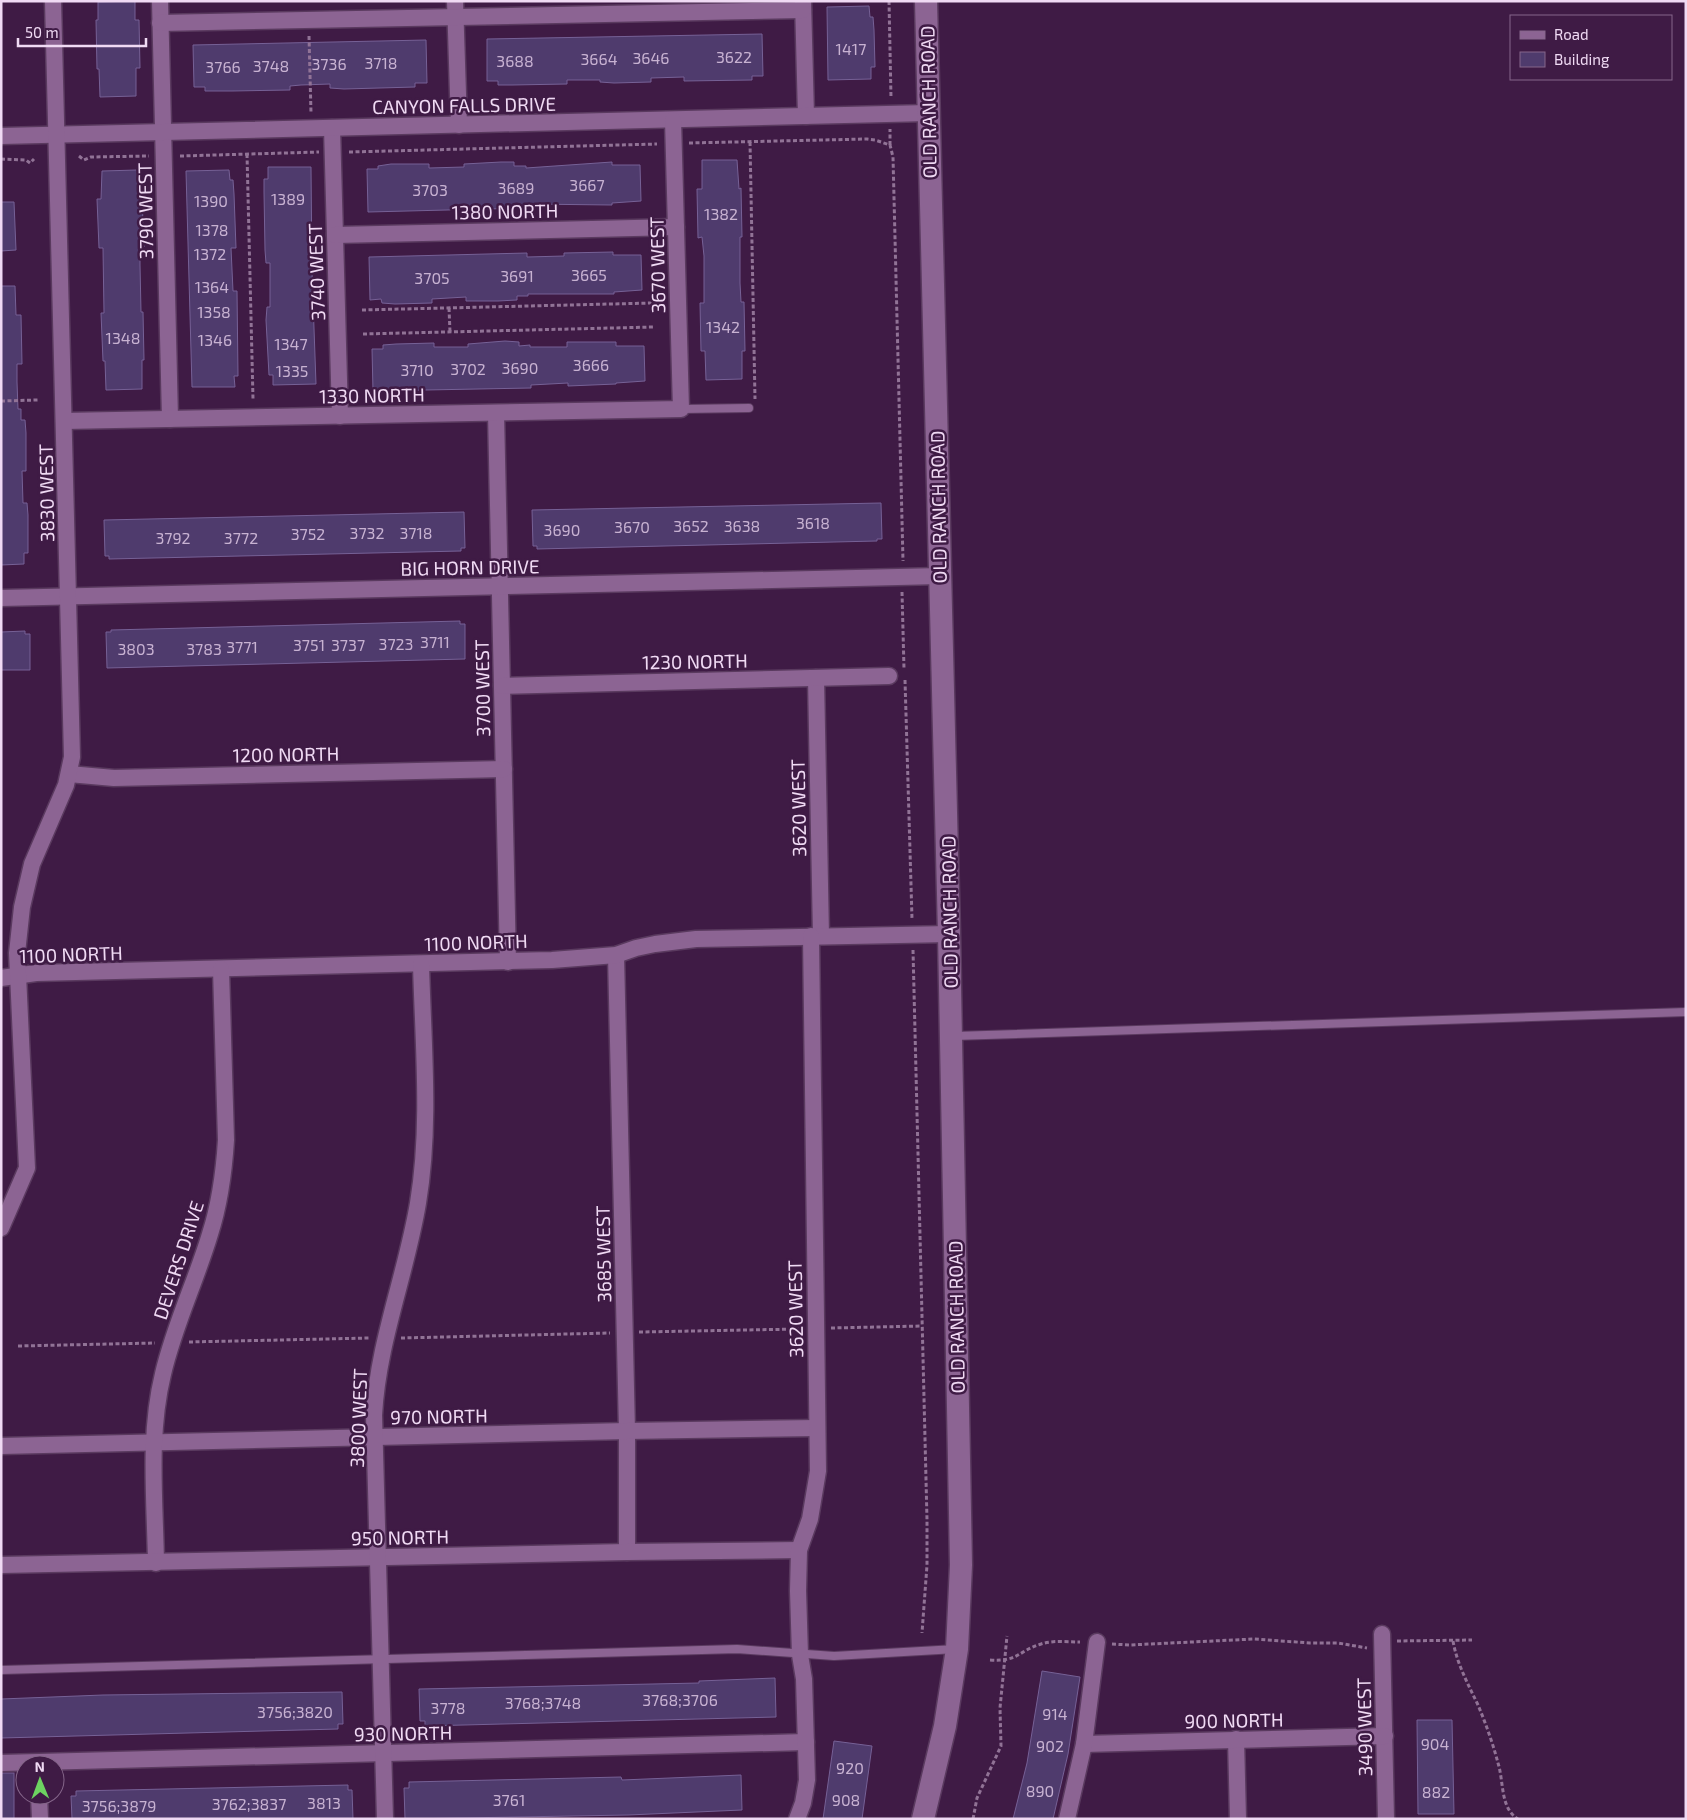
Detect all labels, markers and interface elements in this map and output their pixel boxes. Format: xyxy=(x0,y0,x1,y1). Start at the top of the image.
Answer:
scale bar xyxy=(18,15,145,47)
legend xyxy=(1510,15,1672,80)
text: 50 m xyxy=(25,23,59,41)
street label: OLD RANCH ROAD xyxy=(915,25,941,179)
text: Road xyxy=(1554,25,1589,43)
house number: 1417 xyxy=(836,39,866,58)
house number: 3622 xyxy=(716,47,752,66)
house number: 3646 xyxy=(632,48,670,67)
house number: 3664 xyxy=(580,49,618,68)
text: Building xyxy=(1554,50,1610,68)
house number: 3688 xyxy=(496,51,534,70)
house number: 3718 xyxy=(364,53,398,72)
house number: 3736 xyxy=(311,54,347,73)
house number: 3748 xyxy=(253,56,289,75)
house number: 3766 xyxy=(205,57,241,76)
street label: CANYON FALLS DRIVE xyxy=(372,92,556,118)
street label: 3790 WEST xyxy=(133,162,157,260)
house number: 3667 xyxy=(569,175,605,194)
house number: 3689 xyxy=(498,178,534,197)
house number: 3703 xyxy=(412,180,448,199)
house number: 1389 xyxy=(271,189,305,208)
house number: 1390 xyxy=(194,191,228,210)
street label: 1380 NORTH xyxy=(451,199,559,223)
house number: 1382 xyxy=(704,204,738,223)
street label: 3670 WEST xyxy=(645,216,669,314)
house number: 1378 xyxy=(195,220,229,239)
street label: 3740 WEST xyxy=(303,223,329,321)
house number: 1372 xyxy=(194,244,226,263)
house number: 3665 xyxy=(571,265,607,284)
house number: 3691 xyxy=(500,266,534,285)
house number: 3705 xyxy=(414,268,450,287)
house number: 1364 xyxy=(195,277,229,296)
house number: 1358 xyxy=(197,302,231,321)
house number: 1342 xyxy=(706,317,740,336)
house number: 1348 xyxy=(106,328,140,347)
house number: 1346 xyxy=(198,330,232,349)
house number: 1347 xyxy=(274,334,308,353)
house number: 3666 xyxy=(573,355,609,374)
house number: 3690 xyxy=(502,358,538,377)
house number: 3702 xyxy=(450,359,486,378)
house number: 3710 xyxy=(400,360,434,379)
house number: 1335 xyxy=(276,361,308,380)
street label: 1330 NORTH xyxy=(319,383,425,407)
street label: OLD RANCH ROAD xyxy=(925,430,951,584)
street label: 3830 WEST xyxy=(34,444,58,542)
house number: 3618 xyxy=(796,513,830,532)
house number: 3652 xyxy=(673,516,709,535)
house number: 3638 xyxy=(724,516,760,535)
house number: 3670 xyxy=(614,517,650,536)
house number: 3690 xyxy=(544,520,580,539)
house number: 3732 xyxy=(350,523,384,542)
house number: 3718 xyxy=(399,523,433,542)
house number: 3752 xyxy=(291,524,325,543)
house number: 3792 xyxy=(155,528,191,547)
house number: 3772 xyxy=(224,528,258,547)
street label: BIG HORN DRIVE xyxy=(400,554,540,580)
house number: 3711 xyxy=(420,632,450,651)
house number: 3723 xyxy=(379,634,413,653)
house number: 3751 xyxy=(293,635,325,654)
house number: 3737 xyxy=(331,635,365,654)
house number: 3771 xyxy=(226,637,258,656)
house number: 3803 xyxy=(117,639,155,658)
house number: 3783 xyxy=(186,639,222,658)
street label: 3700 WEST xyxy=(470,639,494,737)
street label: 1230 NORTH xyxy=(642,649,748,673)
street label: 1200 NORTH xyxy=(232,742,340,766)
street label: 3620 WEST xyxy=(786,759,810,857)
street label: OLD RANCH ROAD xyxy=(936,835,962,989)
street label: 1100 NORTH xyxy=(424,929,528,955)
street label: 1100 NORTH xyxy=(19,941,123,967)
street label: DEVERS DRIVE xyxy=(148,1198,208,1322)
street label: 3685 WEST xyxy=(591,1205,615,1303)
street label: OLD RANCH ROAD xyxy=(943,1240,969,1394)
street label: 3620 WEST xyxy=(783,1260,807,1358)
street label: 3800 WEST xyxy=(345,1368,371,1468)
street label: 970 NORTH xyxy=(390,1404,488,1428)
street label: 950 NORTH xyxy=(351,1525,449,1549)
street label: 3490 WEST xyxy=(1352,1677,1376,1777)
house number: 3768;3706 xyxy=(642,1690,718,1709)
house number: 3768;3748 xyxy=(505,1693,581,1712)
house number: 3778 xyxy=(431,1698,466,1717)
house number: 3756;3820 xyxy=(257,1702,333,1721)
house number: 914 xyxy=(1042,1704,1068,1723)
street label: 900 NORTH xyxy=(1184,1708,1284,1732)
street label: 930 NORTH xyxy=(354,1721,452,1745)
house number: 904 xyxy=(1421,1734,1449,1753)
house number: 902 xyxy=(1036,1736,1064,1755)
north arrow xyxy=(15,1755,65,1805)
text: N xyxy=(35,1758,45,1775)
house number: 920 xyxy=(836,1758,864,1777)
house number: 890 xyxy=(1026,1781,1054,1800)
house number: 882 xyxy=(1422,1782,1450,1801)
house number: 3761 xyxy=(493,1790,525,1809)
house number: 908 xyxy=(832,1790,860,1809)
house number: 3813 xyxy=(307,1793,341,1812)
house number: 3762;3837 xyxy=(212,1794,286,1813)
house number: 3756;3879 xyxy=(82,1796,156,1815)

